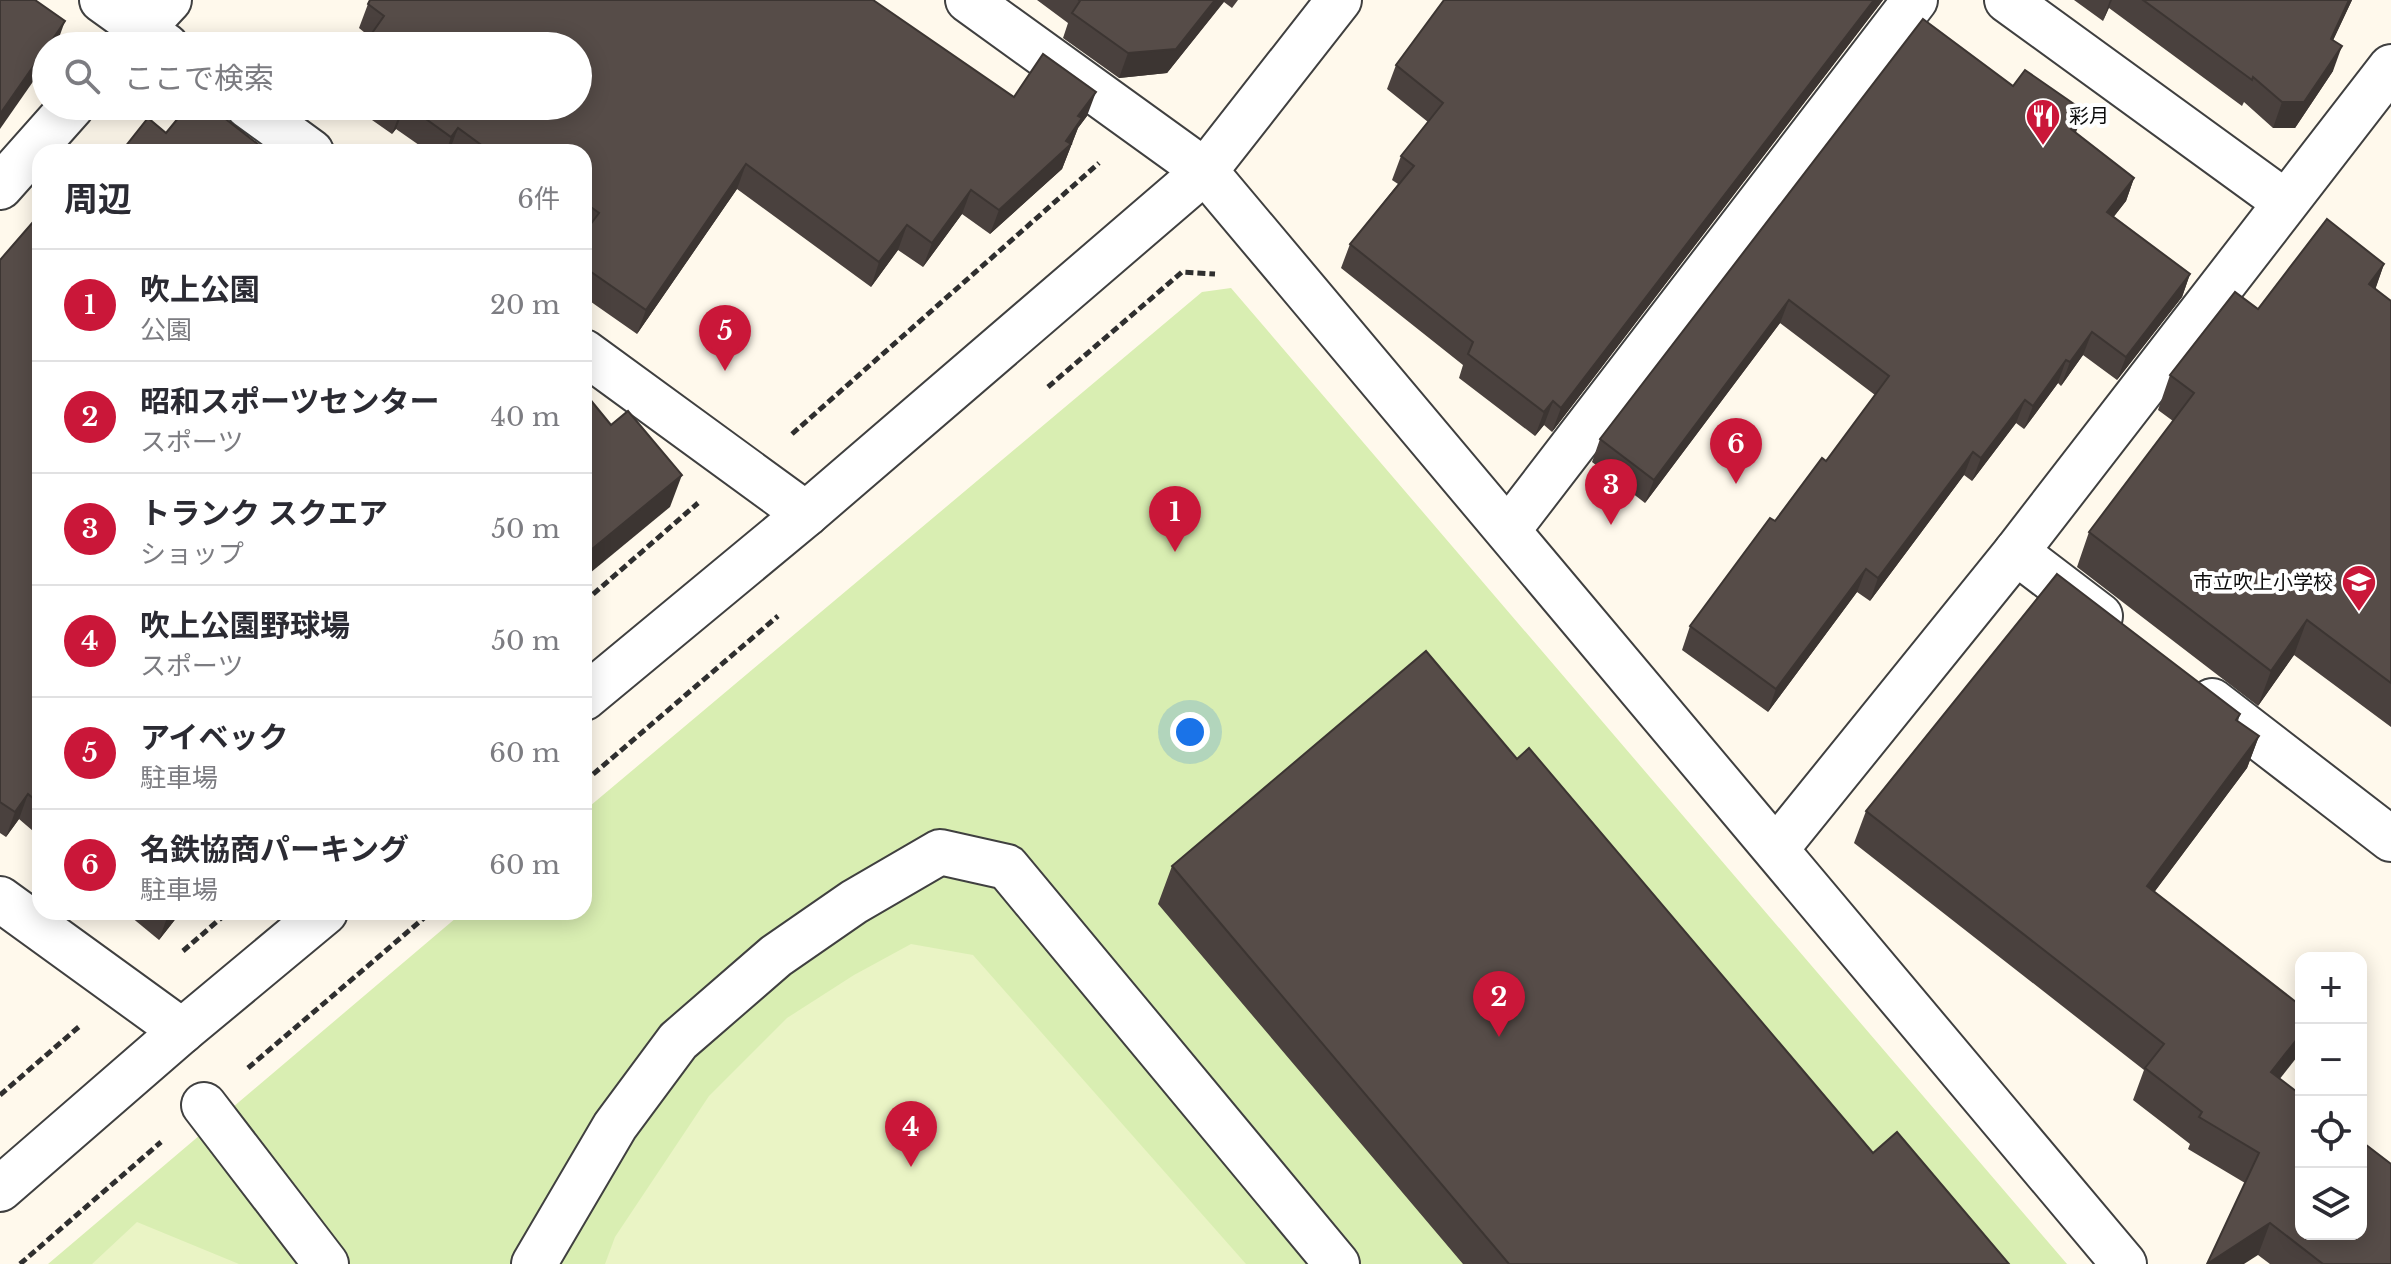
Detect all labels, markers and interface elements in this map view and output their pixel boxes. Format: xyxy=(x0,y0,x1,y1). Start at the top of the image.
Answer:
search box xyxy=(32,32,592,120)
icon: search xyxy=(60,54,104,98)
text: ここで検索 xyxy=(124,60,274,97)
restaurant icon: 彩月 xyxy=(2024,97,2062,147)
place label: 彩月 xyxy=(2069,104,2109,128)
text: 周辺 xyxy=(64,178,132,220)
text: 6件 xyxy=(517,183,560,215)
text: 吹上公園 xyxy=(140,271,260,308)
text: 1 xyxy=(84,289,96,321)
text: 20 m xyxy=(490,289,560,321)
pin: 5 xyxy=(699,305,751,371)
text: 公園 xyxy=(140,314,192,346)
text: 昭和スポーツセンター xyxy=(140,383,439,420)
text: 2 xyxy=(82,401,98,433)
text: 40 m xyxy=(491,401,560,433)
pin: 6 xyxy=(1710,418,1762,484)
text: スポーツ xyxy=(140,426,243,458)
pin: 3 xyxy=(1585,459,1637,525)
pin: 1 xyxy=(1149,486,1201,552)
text: トランク スクエア xyxy=(140,495,388,532)
text: 3 xyxy=(82,513,98,545)
text: 50 m xyxy=(491,513,560,545)
text: ショップ xyxy=(140,538,244,570)
school or university icon: 市立吹上小学校 xyxy=(2340,563,2378,613)
place label: 市立吹上小学校 xyxy=(2193,570,2333,594)
text: 吹上公園野球場 xyxy=(140,607,350,644)
text: 4 xyxy=(81,625,99,657)
text: 50 m xyxy=(491,625,560,657)
text: スポーツ xyxy=(140,650,243,682)
your location xyxy=(1170,712,1210,752)
text: アイベック xyxy=(140,719,289,756)
text: 5 xyxy=(82,737,98,769)
text: 60 m xyxy=(489,737,560,769)
text: 駐車場 xyxy=(140,762,218,794)
text: 名鉄協商パーキング xyxy=(140,831,409,868)
text: 6 xyxy=(81,849,99,881)
text: 60 m xyxy=(489,849,560,881)
text: 駐車場 xyxy=(140,874,218,906)
map controls xyxy=(2295,952,2367,1240)
button: + xyxy=(2295,952,2367,1024)
pin: 2 xyxy=(1473,971,1525,1037)
button: − xyxy=(2295,1024,2367,1096)
button: locate xyxy=(2295,1096,2367,1168)
pin: 4 xyxy=(885,1101,937,1167)
button: layers xyxy=(2295,1168,2367,1240)

